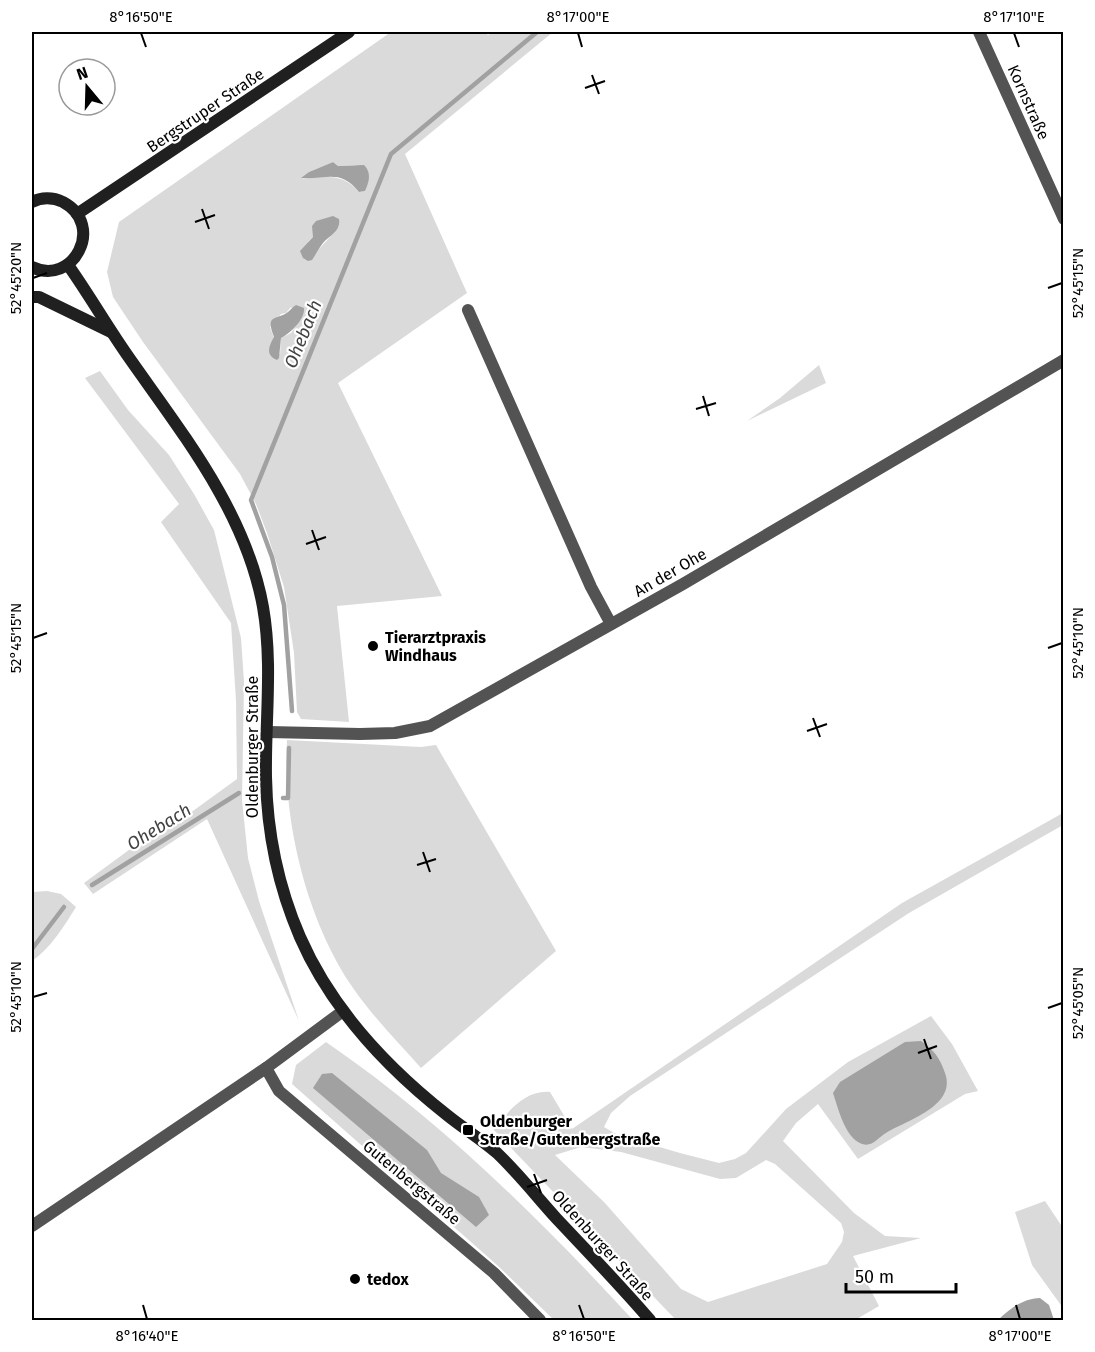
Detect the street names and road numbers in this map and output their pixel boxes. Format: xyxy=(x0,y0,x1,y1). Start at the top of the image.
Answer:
street label: Kornstraße xyxy=(1004,62,1053,143)
street label: Bergstruper Straße xyxy=(143,64,267,157)
street label: An der Ohe xyxy=(631,544,710,601)
street label: Oldenburger Straße xyxy=(243,676,262,818)
street label: Gutenbergstraße xyxy=(359,1136,464,1229)
street label: Oldenburger Straße xyxy=(548,1186,657,1305)

